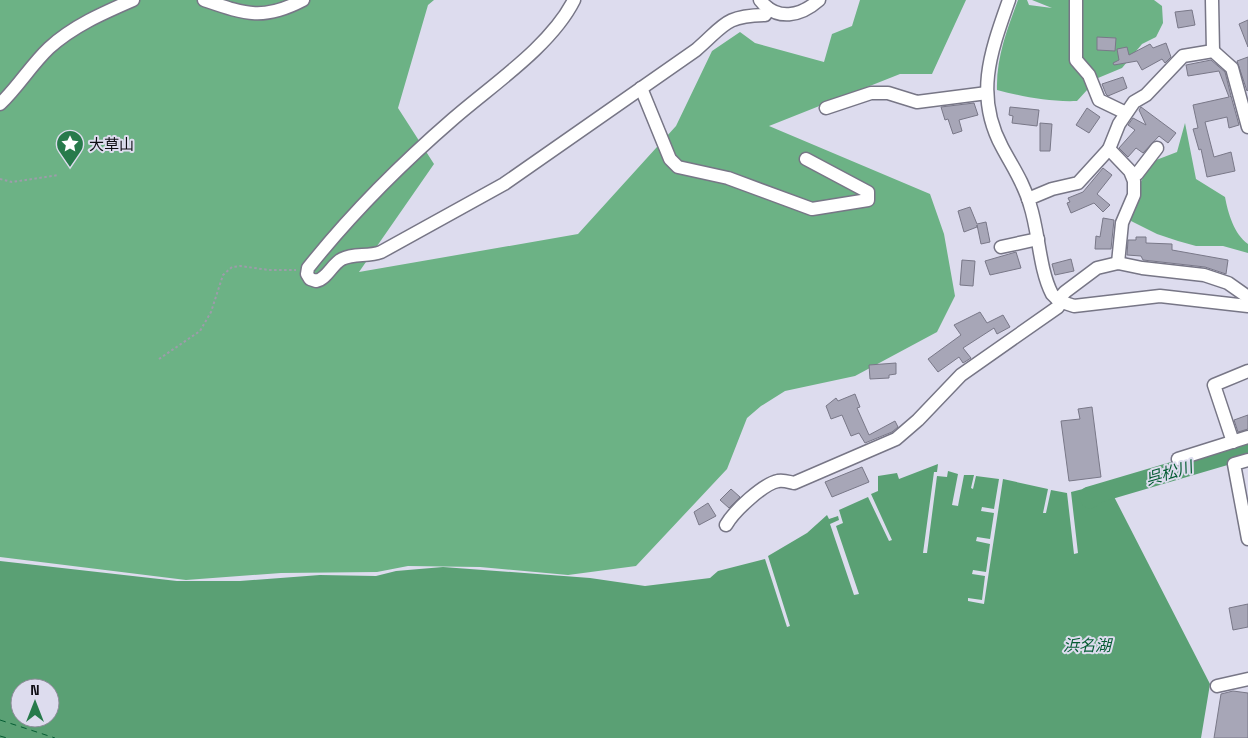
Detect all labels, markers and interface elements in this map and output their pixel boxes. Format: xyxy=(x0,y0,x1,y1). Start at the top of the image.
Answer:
place icon: 大草山 xyxy=(55,129,85,168)
place label: 大草山 xyxy=(89,135,134,154)
water label: 呉松川 xyxy=(1143,456,1197,490)
water label: 浜名湖 xyxy=(1063,635,1114,656)
north arrow xyxy=(10,678,60,728)
text: N xyxy=(30,681,40,699)

